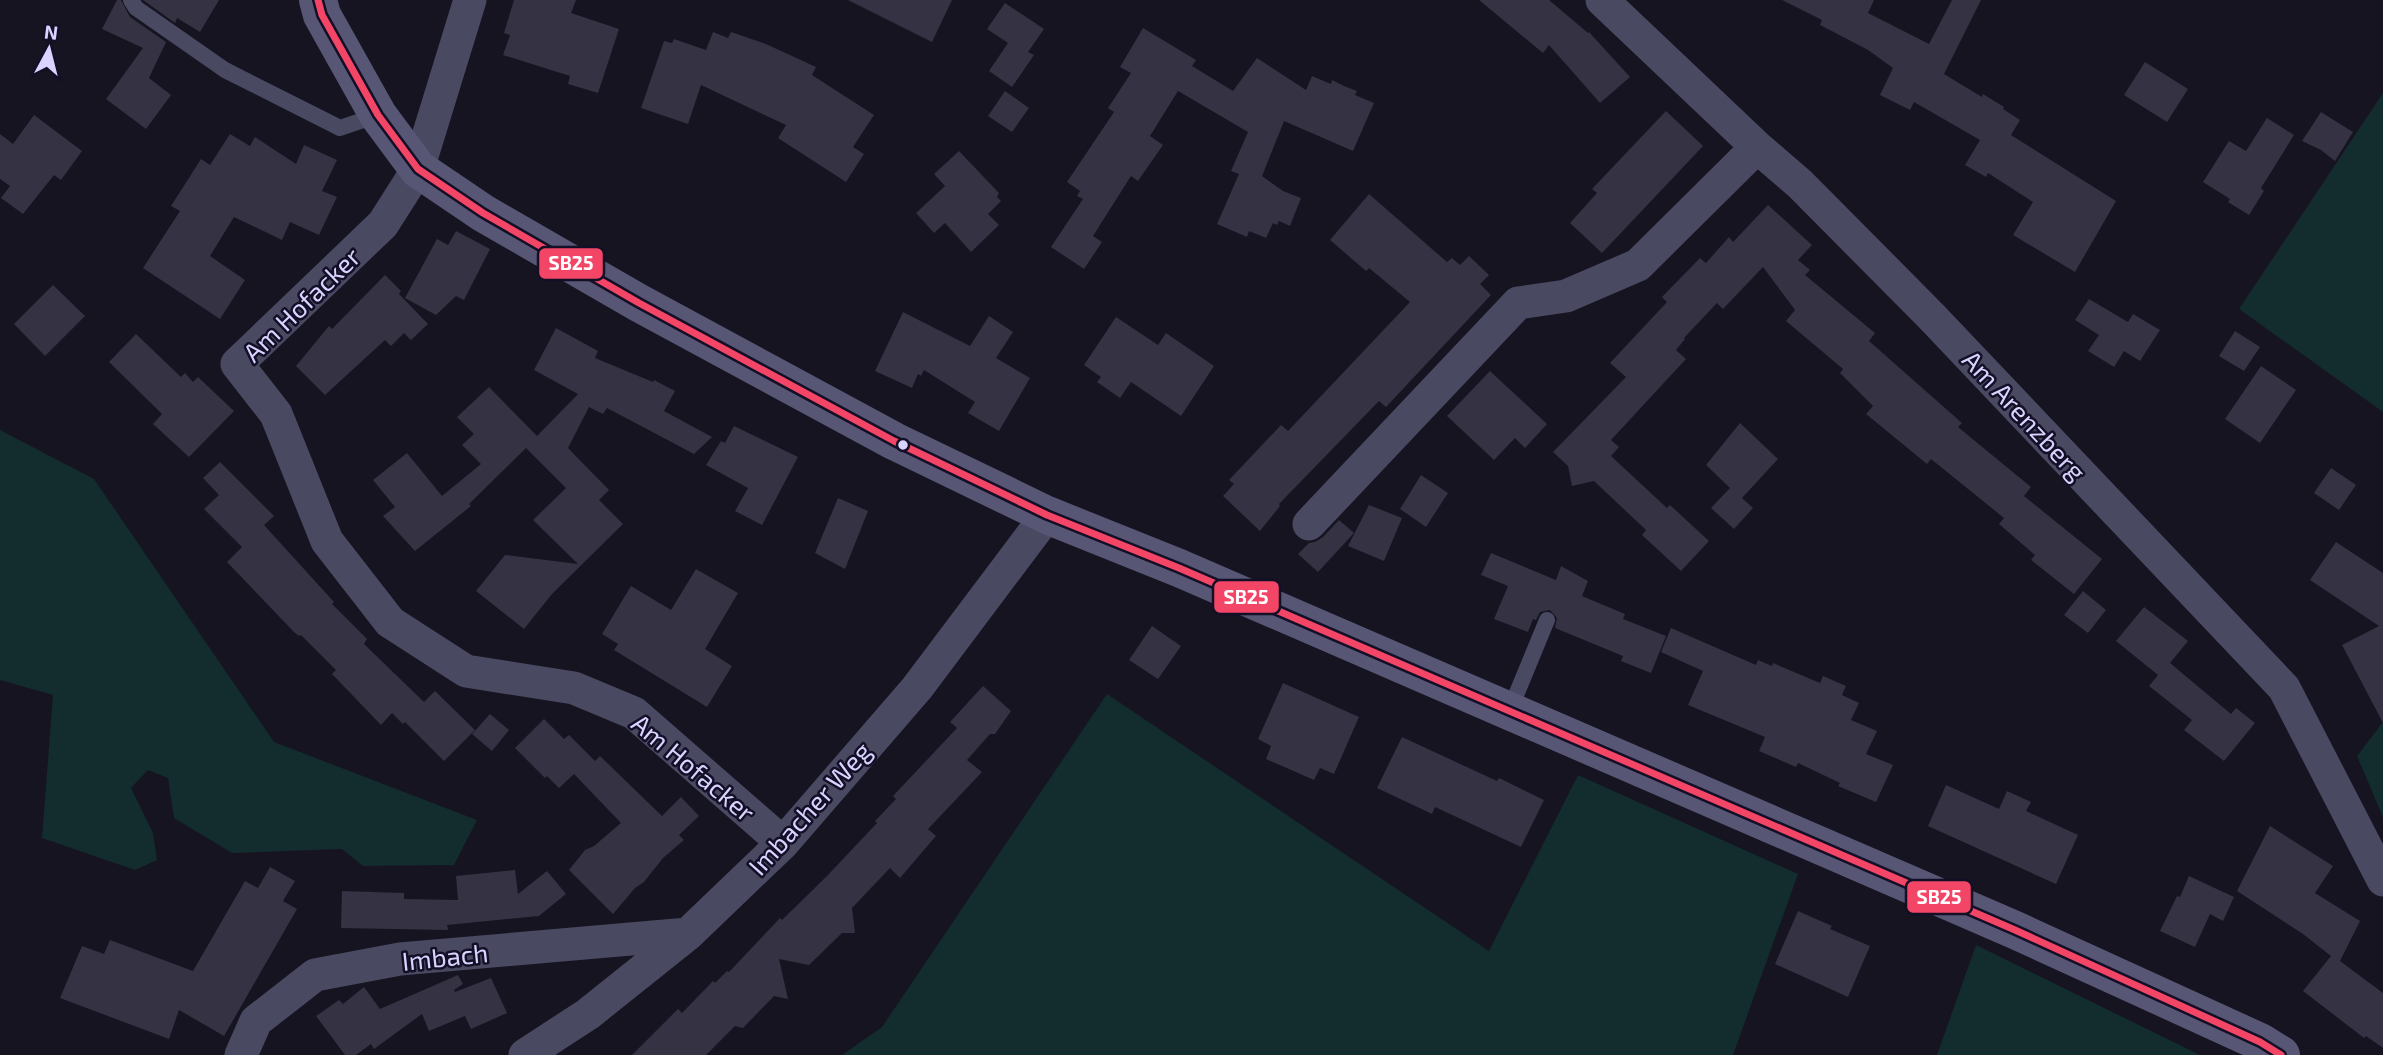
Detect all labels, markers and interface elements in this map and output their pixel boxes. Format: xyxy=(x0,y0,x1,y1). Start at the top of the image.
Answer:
north arrow xyxy=(14,14,84,84)
text: N xyxy=(43,19,59,44)
street label: Am Hofacker xyxy=(236,240,366,368)
line badge: SB25 xyxy=(538,247,604,280)
text: SB25 xyxy=(549,251,593,274)
street label: Am Arenzberg xyxy=(1957,344,2093,486)
unlabelled marker xyxy=(896,438,910,452)
line badge: SB25 xyxy=(1213,580,1280,614)
text: SB25 xyxy=(1224,585,1268,608)
street label: Am Hofacker xyxy=(626,707,762,827)
street label: Imbacher Weg xyxy=(741,735,877,881)
line badge: SB25 xyxy=(1906,880,1972,914)
text: SB25 xyxy=(1917,885,1961,908)
street label: Imbach xyxy=(400,936,490,976)

